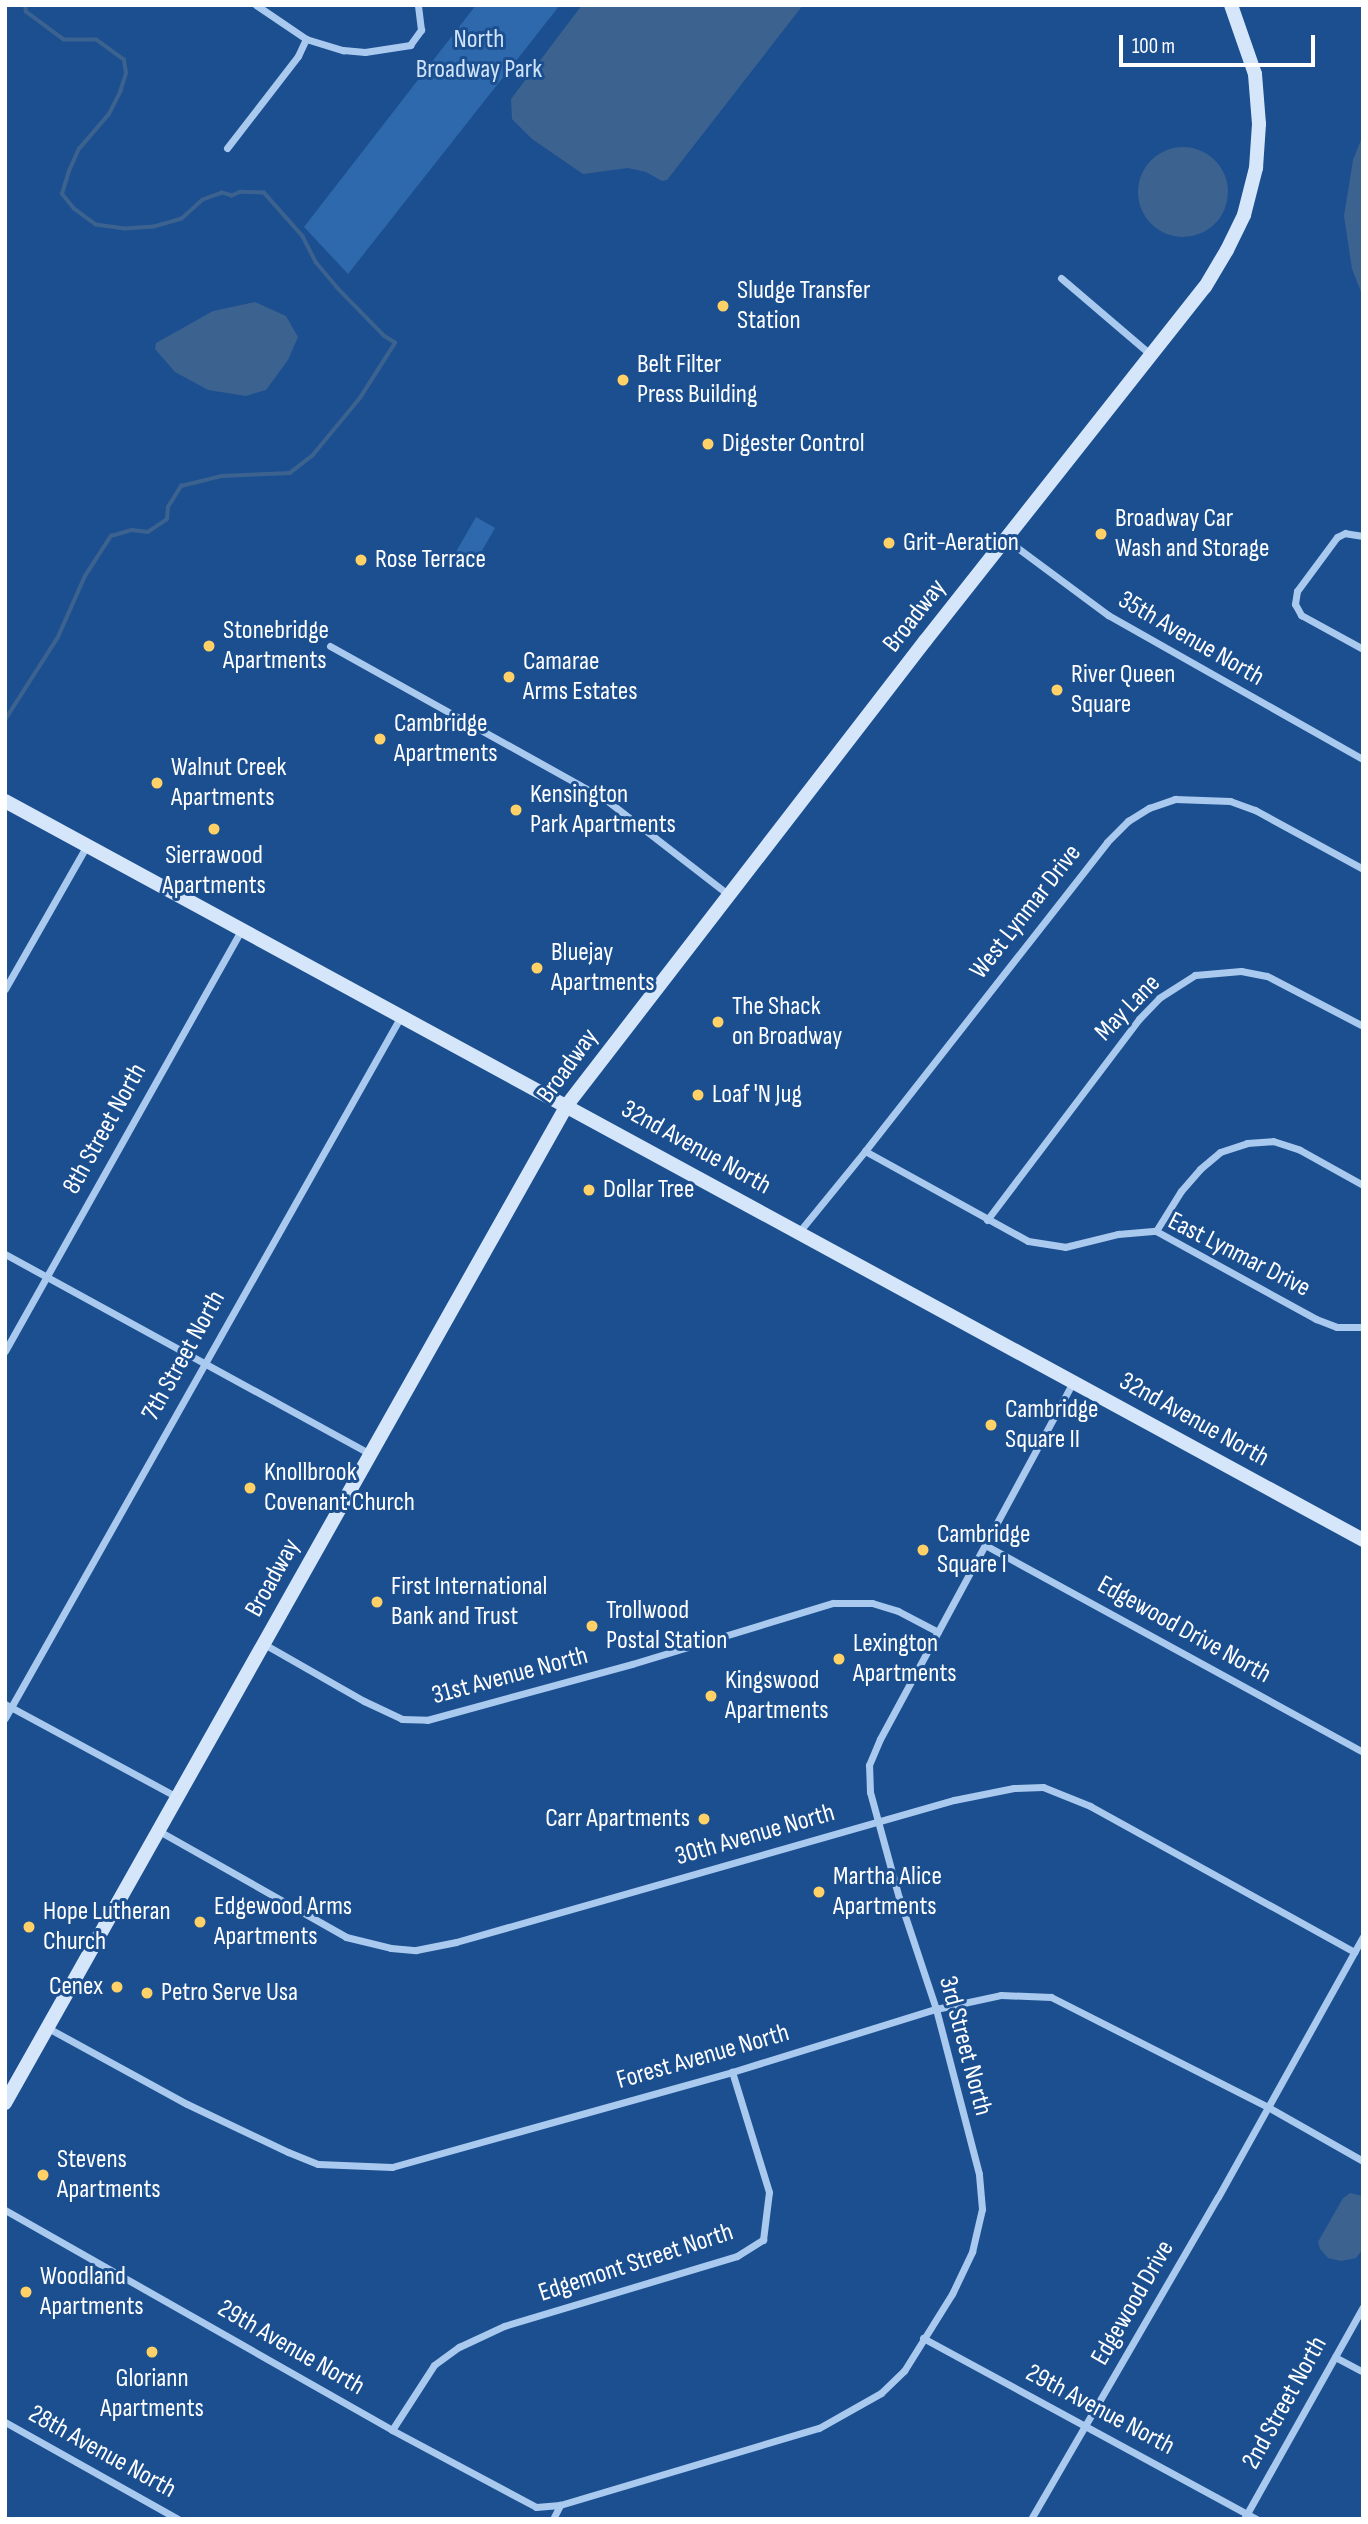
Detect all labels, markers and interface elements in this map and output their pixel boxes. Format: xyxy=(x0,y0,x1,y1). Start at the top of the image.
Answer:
scale bar xyxy=(1123,21,1319,65)
park label: North Broadway Park xyxy=(416,24,542,86)
text: 100 m xyxy=(1132,34,1175,59)
place label: Sludge Transfer Station xyxy=(737,275,871,336)
marker: Sludge Transfer Station xyxy=(715,298,731,314)
place label: Belt Filter Press Building xyxy=(637,349,757,410)
marker: Belt Filter Press Building xyxy=(615,372,631,388)
place label: Digester Control xyxy=(722,428,865,460)
marker: Digester Control xyxy=(700,436,716,452)
place label: Broadway Car Wash and Storage xyxy=(1115,503,1269,564)
marker: Broadway Car Wash and Storage xyxy=(1093,526,1109,542)
place label: Grit-Aeration xyxy=(903,527,1019,559)
marker: Grit-Aeration xyxy=(881,535,897,551)
place label: Rose Terrace xyxy=(375,544,486,576)
marker: Rose Terrace xyxy=(353,552,369,568)
street label: Broadway xyxy=(877,573,953,659)
street label: 35th Avenue North xyxy=(1113,585,1269,693)
place label: Stonebridge Apartments xyxy=(223,615,329,676)
marker: Stonebridge Apartments xyxy=(201,638,217,654)
place label: Camarae Arms Estates xyxy=(523,646,638,708)
place label: River Queen Square xyxy=(1071,659,1175,720)
marker: Camarae Arms Estates xyxy=(501,669,517,685)
marker: River Queen Square xyxy=(1049,682,1065,698)
place label: Cambridge Apartments xyxy=(394,708,498,770)
marker: Cambridge Apartments xyxy=(372,731,388,747)
place label: Walnut Creek Apartments xyxy=(171,752,287,814)
marker: Walnut Creek Apartments xyxy=(149,775,165,791)
place label: Kensington Park Apartments xyxy=(530,779,676,840)
marker: Kensington Park Apartments xyxy=(508,802,524,818)
marker: Sierrawood Apartments xyxy=(206,821,222,837)
street label: West Lynmar Drive xyxy=(964,838,1088,986)
place label: Sierrawood Apartments xyxy=(162,840,266,902)
place label: Bluejay Apartments xyxy=(551,937,655,998)
marker: Bluejay Apartments xyxy=(529,960,545,976)
street label: May Lane xyxy=(1089,968,1167,1048)
place label: The Shack on Broadway xyxy=(732,991,842,1052)
marker: The Shack on Broadway xyxy=(710,1014,726,1030)
street label: Broadway xyxy=(531,1023,605,1109)
street label: 8th Street North xyxy=(56,1058,154,1200)
place label: Loaf 'N Jug xyxy=(712,1079,802,1111)
marker: Loaf 'N Jug xyxy=(690,1087,706,1103)
street label: 32nd Avenue North xyxy=(616,1094,776,1202)
place label: Dollar Tree xyxy=(603,1174,694,1206)
marker: Dollar Tree xyxy=(581,1182,597,1198)
street label: East Lynmar Drive xyxy=(1163,1206,1315,1304)
street label: 7th Street North xyxy=(136,1286,232,1426)
street label: 32nd Avenue North xyxy=(1114,1366,1274,1474)
place label: Cambridge Square II xyxy=(1005,1394,1099,1456)
marker: Cambridge Square II xyxy=(983,1417,999,1433)
place label: Knollbrook Covenant Church xyxy=(264,1457,415,1518)
marker: Knollbrook Covenant Church xyxy=(242,1480,258,1496)
place label: Cambridge Square I xyxy=(937,1519,1031,1580)
street label: Broadway xyxy=(239,1534,307,1622)
marker: Cambridge Square I xyxy=(915,1542,931,1558)
street label: Edgewood Drive North xyxy=(1092,1569,1276,1691)
place label: First International Bank and Trust xyxy=(391,1571,547,1632)
marker: First International Bank and Trust xyxy=(369,1594,385,1610)
place label: Trollwood Postal Station xyxy=(606,1595,727,1656)
marker: Trollwood Postal Station xyxy=(584,1618,600,1634)
place label: Lexington Apartments xyxy=(853,1628,957,1690)
street label: 31st Avenue North xyxy=(429,1640,591,1712)
marker: Lexington Apartments xyxy=(831,1651,847,1667)
place label: Kingswood Apartments xyxy=(725,1665,829,1726)
marker: Kingswood Apartments xyxy=(703,1688,719,1704)
street label: 30th Avenue North xyxy=(672,1797,838,1873)
place label: Carr Apartments xyxy=(545,1803,690,1835)
marker: Carr Apartments xyxy=(696,1811,712,1827)
place label: Martha Alice Apartments xyxy=(833,1861,942,1923)
marker: Martha Alice Apartments xyxy=(811,1884,827,1900)
place label: Edgewood Arms Apartments xyxy=(214,1891,352,1952)
place label: Hope Lutheran Church xyxy=(43,1896,171,1958)
marker: Edgewood Arms Apartments xyxy=(192,1914,208,1930)
marker: Hope Lutheran Church xyxy=(21,1919,37,1935)
place label: Cenex xyxy=(49,1971,103,2003)
street label: 3rd Street North xyxy=(931,1973,999,2119)
place label: Petro Serve Usa xyxy=(161,1977,298,2009)
marker: Cenex xyxy=(109,1979,125,1995)
marker: Petro Serve Usa xyxy=(139,1985,155,2001)
street label: Forest Avenue North xyxy=(613,2018,793,2096)
place label: Stevens Apartments xyxy=(57,2144,161,2206)
marker: Stevens Apartments xyxy=(35,2167,51,2183)
street label: Edgemont Street North xyxy=(535,2217,737,2309)
street label: Edgewood Drive xyxy=(1085,2235,1181,2371)
place label: Woodland Apartments xyxy=(40,2261,144,2322)
marker: Woodland Apartments xyxy=(18,2284,34,2300)
street label: 29th Avenue North xyxy=(212,2293,370,2403)
street label: 2nd Street North xyxy=(1236,2331,1334,2475)
marker: Gloriann Apartments xyxy=(144,2344,160,2360)
street label: 29th Avenue North xyxy=(1020,2358,1180,2462)
place label: Gloriann Apartments xyxy=(100,2363,204,2424)
street label: 28th Avenue North xyxy=(23,2399,181,2505)

